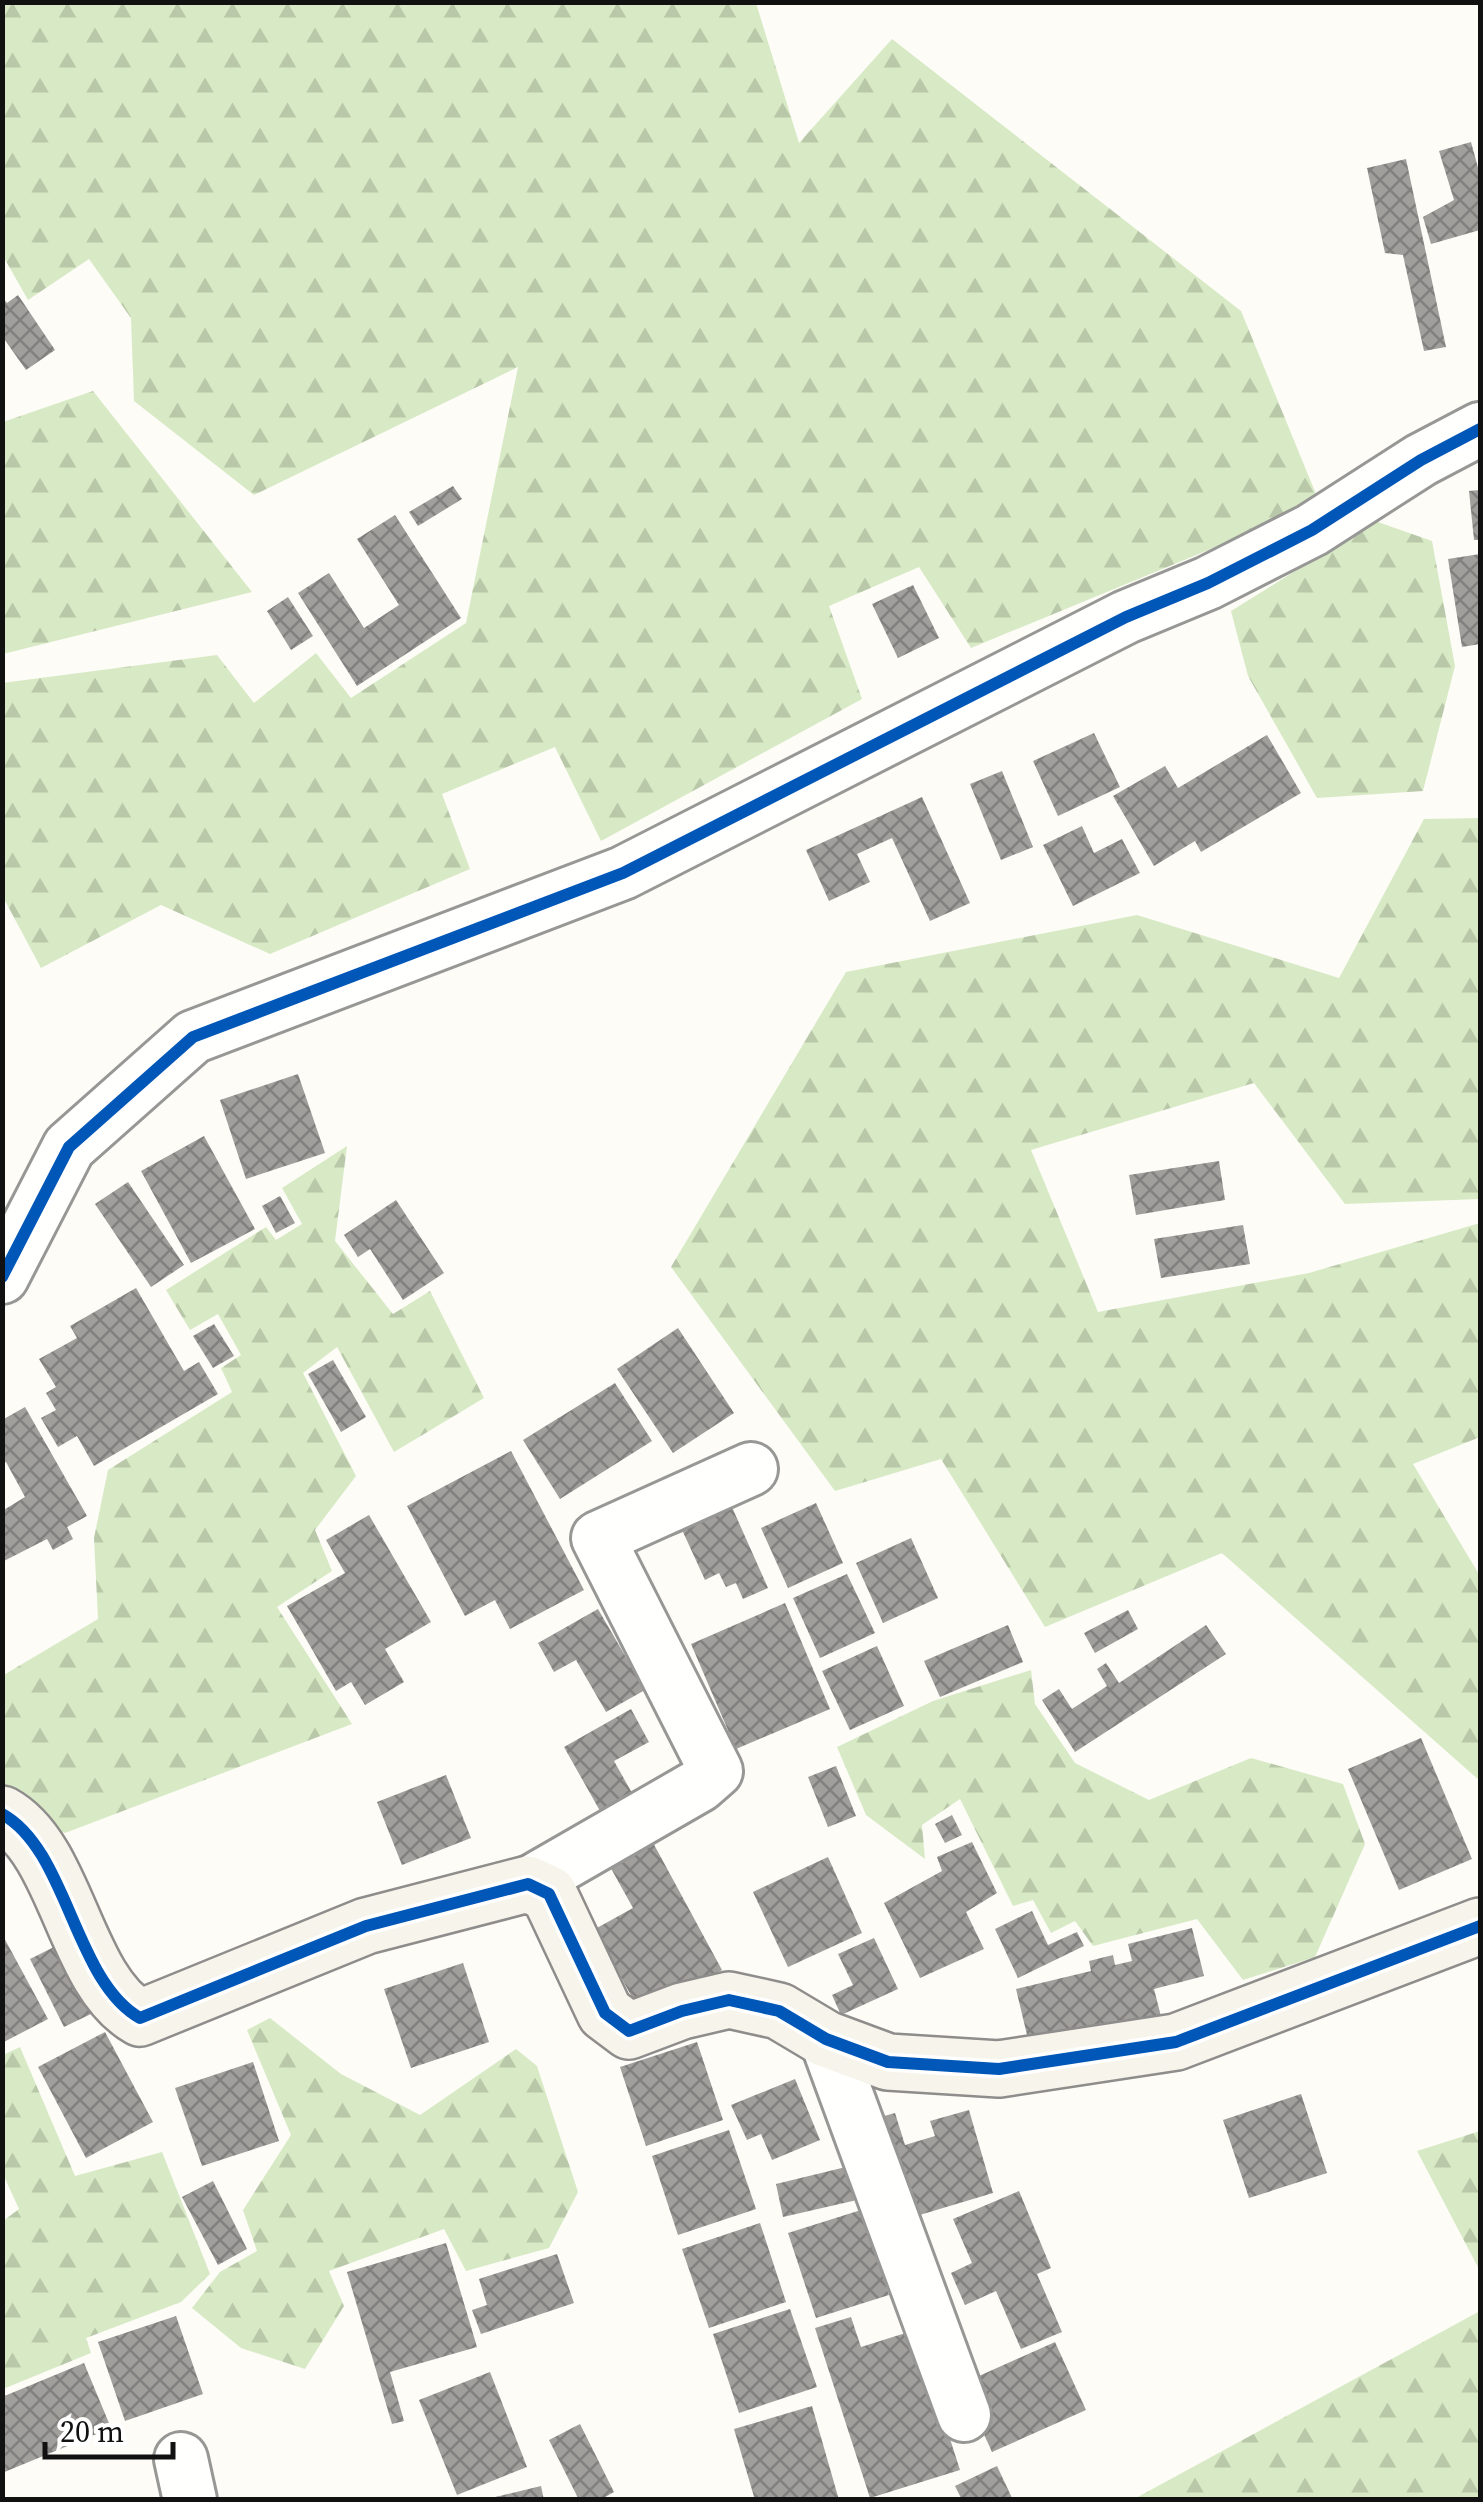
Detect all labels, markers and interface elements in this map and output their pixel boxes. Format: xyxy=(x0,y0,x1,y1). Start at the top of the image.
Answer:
scale bar xyxy=(45,2397,172,2459)
text: 20 m xyxy=(60,2411,124,2452)

